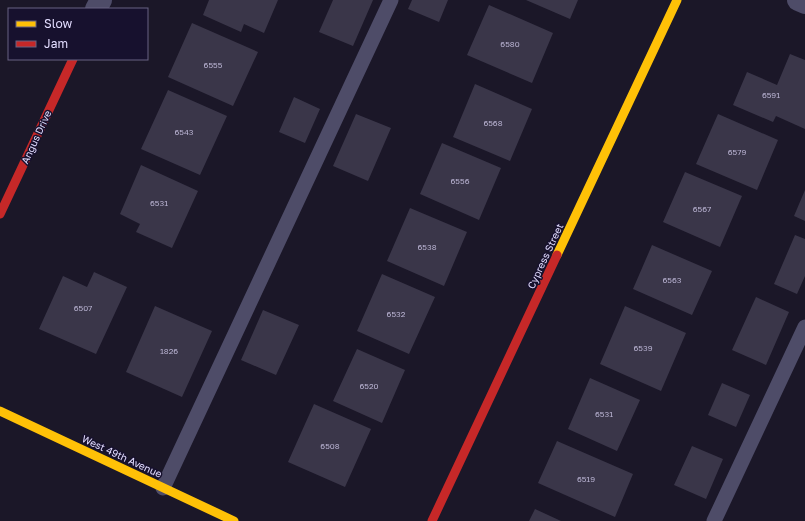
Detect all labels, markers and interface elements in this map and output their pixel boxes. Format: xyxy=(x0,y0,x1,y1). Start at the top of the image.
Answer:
legend xyxy=(8,8,148,60)
text: Slow xyxy=(44,16,72,31)
text: Jam xyxy=(44,36,68,51)
house number: 6580 xyxy=(500,39,520,49)
house number: 6555 xyxy=(204,60,223,70)
house number: 6591 xyxy=(762,90,780,100)
street label: Angus Drive xyxy=(18,108,54,166)
house number: 6568 xyxy=(483,118,503,128)
house number: 6543 xyxy=(174,127,194,137)
house number: 6579 xyxy=(728,147,746,157)
house number: 6556 xyxy=(451,176,470,186)
house number: 6531 xyxy=(150,198,168,208)
house number: 6567 xyxy=(693,204,711,214)
street label: Cypress Street xyxy=(525,221,565,291)
house number: 6538 xyxy=(417,242,437,252)
house number: 6563 xyxy=(663,275,682,285)
house number: 6507 xyxy=(74,303,92,313)
house number: 6532 xyxy=(387,309,406,319)
house number: 6539 xyxy=(634,343,653,353)
house number: 1826 xyxy=(160,346,178,356)
house number: 6520 xyxy=(359,381,379,391)
house number: 6531 xyxy=(595,409,613,419)
street label: West 49th Avenue xyxy=(80,432,164,480)
house number: 6508 xyxy=(320,441,340,451)
house number: 6519 xyxy=(577,474,595,484)

